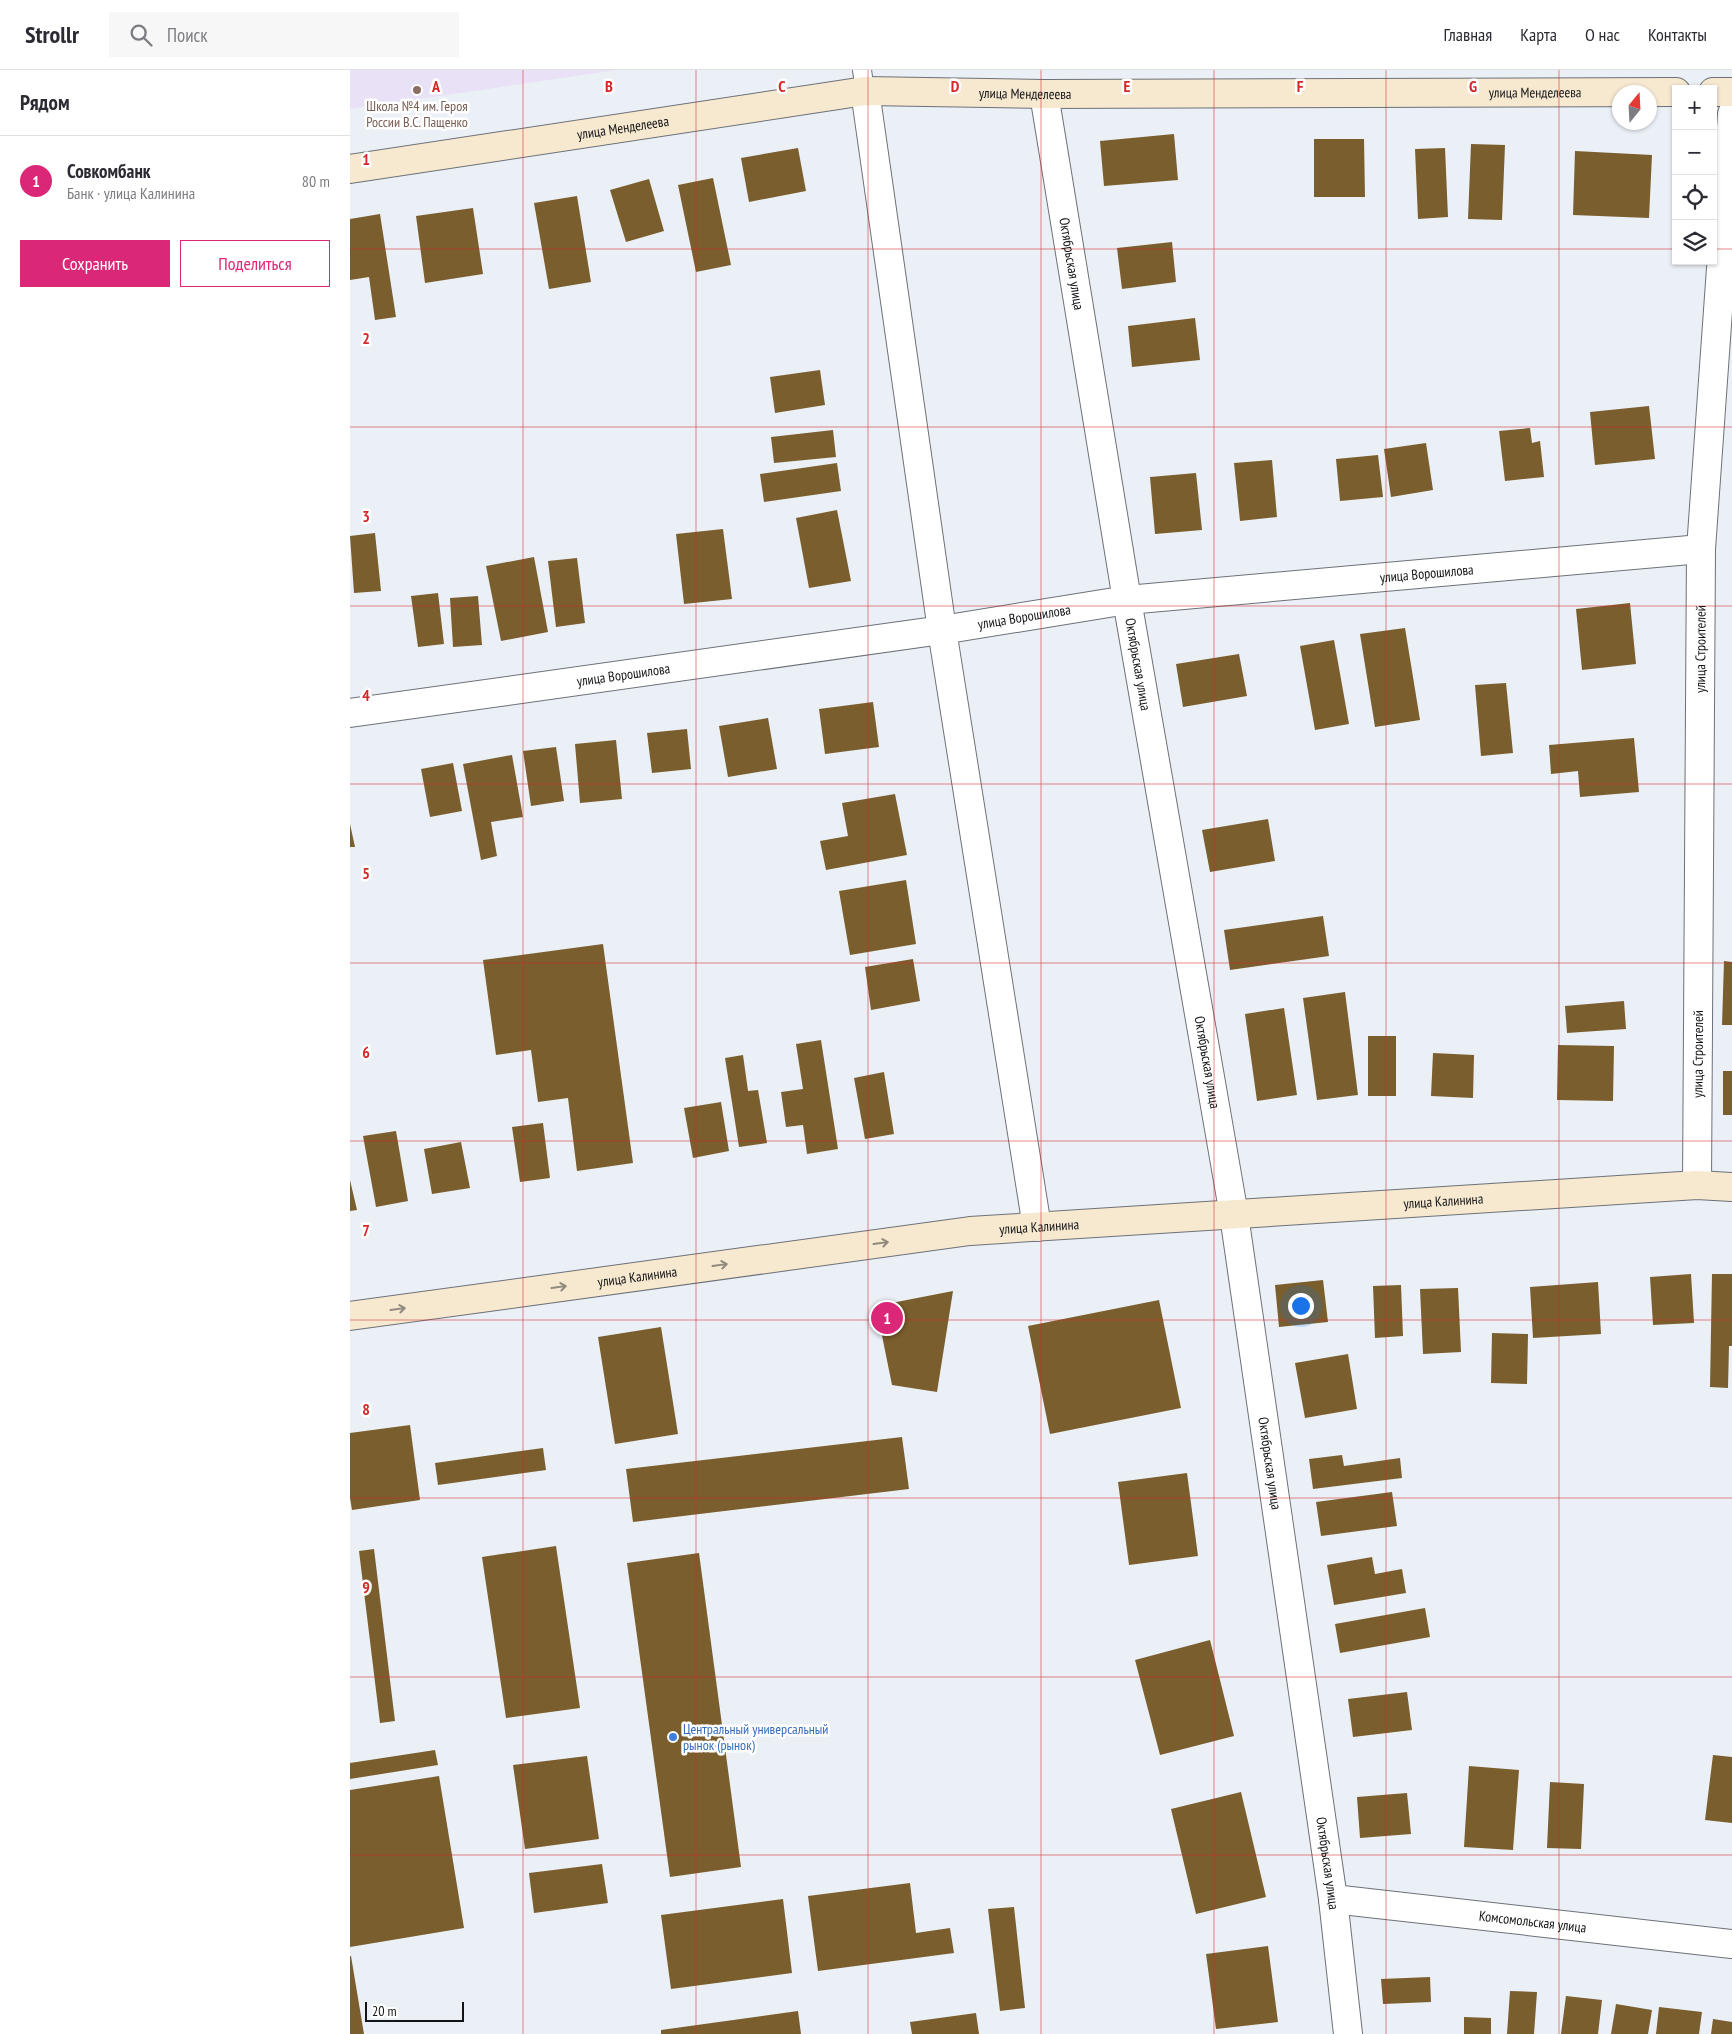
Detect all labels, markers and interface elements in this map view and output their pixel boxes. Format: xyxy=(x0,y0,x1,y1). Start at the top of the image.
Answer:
search box xyxy=(109,12,459,57)
text: Strollr xyxy=(25,19,79,50)
icon: search xyxy=(127,21,155,49)
text: Поиск xyxy=(167,23,208,47)
text: Главная xyxy=(1444,23,1492,46)
text: Карта xyxy=(1520,23,1557,46)
text: О нас xyxy=(1585,23,1620,46)
text: Контакты xyxy=(1648,23,1707,46)
text: A xyxy=(431,76,441,96)
text: B xyxy=(605,76,613,96)
text: C xyxy=(778,76,786,96)
text: D xyxy=(951,76,960,96)
text: E xyxy=(1124,76,1131,96)
text: F xyxy=(1297,76,1304,96)
text: G xyxy=(1469,76,1477,96)
street label: улица Менделеева xyxy=(1489,83,1581,102)
marker: Школа №4 им. Героя России В.С. Пащенко xyxy=(411,84,423,96)
street label: улица Менделеева xyxy=(979,84,1071,103)
north arrow xyxy=(1612,85,1657,130)
map controls xyxy=(1672,85,1717,265)
button: + xyxy=(1672,85,1717,130)
text: Рядом xyxy=(20,89,70,116)
place label: Школа №4 им. Героя России В.С. Пащенко xyxy=(366,97,468,131)
street label: улица Менделеева xyxy=(576,112,670,144)
button: − xyxy=(1672,130,1717,175)
text: 1 xyxy=(362,149,370,169)
text: Совкомбанк xyxy=(67,159,151,183)
text: 1 xyxy=(32,171,40,191)
text: 80 m xyxy=(302,171,330,191)
button: locate xyxy=(1672,175,1717,220)
text: Банк · улица Калинина xyxy=(67,183,195,203)
street label: Октябрьская улица xyxy=(1055,216,1088,311)
button: layers xyxy=(1672,220,1717,265)
button: Сохранить xyxy=(20,240,170,287)
button: Поделиться xyxy=(180,240,330,287)
text: 2 xyxy=(362,328,370,348)
text: 3 xyxy=(362,506,370,526)
street label: улица Ворошилова xyxy=(1379,560,1474,587)
street label: улица Ворошилова xyxy=(976,600,1072,633)
street label: улица Строителей xyxy=(1691,605,1710,693)
street label: Октябрьская улица xyxy=(1121,617,1155,712)
street label: улица Ворошилова xyxy=(575,659,671,690)
text: 4 xyxy=(362,685,370,705)
text: 5 xyxy=(362,863,370,883)
street label: улица Строителей xyxy=(1689,1010,1707,1098)
street label: Октябрьская улица xyxy=(1191,1015,1224,1110)
text: 6 xyxy=(362,1042,370,1062)
street label: улица Калинина xyxy=(1403,1190,1484,1213)
street label: улица Калинина xyxy=(999,1215,1080,1238)
text: 7 xyxy=(362,1220,370,1240)
one-way arrow xyxy=(873,1238,889,1248)
one-way arrow xyxy=(712,1260,728,1270)
street label: улица Калинина xyxy=(596,1262,678,1291)
one-way arrow xyxy=(551,1282,567,1292)
your location xyxy=(1288,1293,1314,1319)
pin: 1 xyxy=(871,1299,903,1337)
one-way arrow xyxy=(390,1304,406,1314)
text: 8 xyxy=(362,1399,370,1419)
street label: Октябрьская улица xyxy=(1254,1416,1286,1511)
text: 9 xyxy=(362,1577,370,1597)
place label: Центральный универсальный рынок (рынок) xyxy=(683,1720,828,1754)
marker: Центральный универсальный рынок (рынок) xyxy=(667,1731,679,1743)
street label: Октябрьская улица xyxy=(1312,1816,1343,1911)
street label: Комсомольская улица xyxy=(1478,1907,1587,1937)
scale bar xyxy=(365,1999,464,2022)
text: 20 m xyxy=(372,2002,397,2020)

